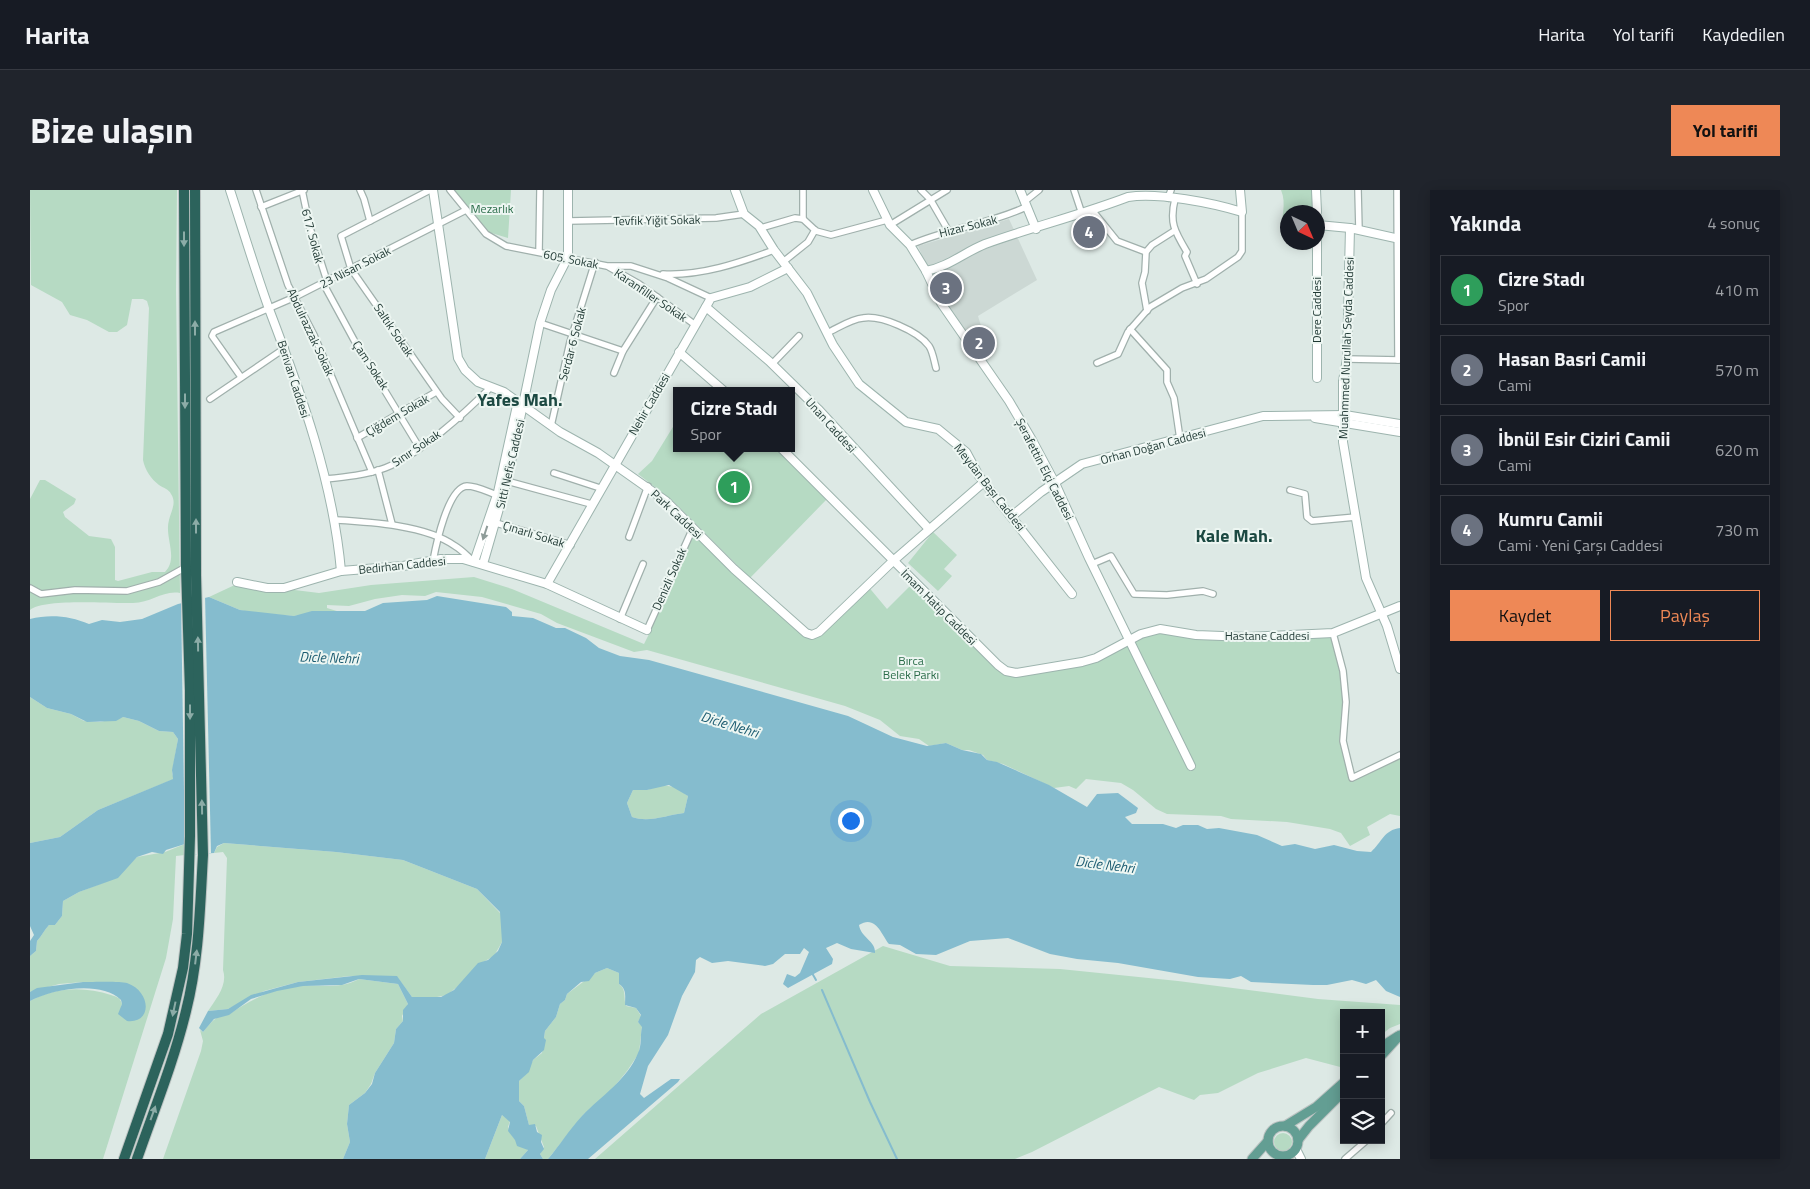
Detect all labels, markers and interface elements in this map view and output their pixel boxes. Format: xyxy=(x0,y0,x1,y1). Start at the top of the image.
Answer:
text: Harita xyxy=(25,17,90,53)
text: Harita xyxy=(1538,21,1585,48)
text: Yol tarifi xyxy=(1613,21,1674,48)
text: Kaydedilen xyxy=(1702,21,1785,48)
text: Bize ulaşın xyxy=(30,103,193,157)
button: Yol tarifi xyxy=(1671,105,1780,156)
park label: Mezarlık xyxy=(471,199,514,218)
north arrow xyxy=(1280,205,1325,250)
street label: 617. Sokak xyxy=(297,207,329,266)
text: Yakında xyxy=(1450,207,1521,239)
street label: Tevfik Yiğit Sokak xyxy=(613,210,701,230)
street label: Hizar Sokak xyxy=(937,210,999,242)
text: 4 sonuç xyxy=(1708,211,1760,235)
pin: 4 xyxy=(1073,213,1105,251)
one-way arrow xyxy=(180,231,188,247)
street label: 23 Nisan Sokak xyxy=(316,241,394,293)
street label: 605. Sokak xyxy=(542,244,600,274)
street label: Muahmmed Nurullah Seyda Caddesi xyxy=(1333,257,1359,439)
street label: Karanfiller Sokak xyxy=(611,263,692,327)
text: Cizre Stadı xyxy=(1498,264,1585,293)
pin: 3 xyxy=(930,269,962,307)
street label: Dere Caddesi xyxy=(1307,277,1326,343)
text: 1 xyxy=(1463,278,1471,302)
text: 410 m xyxy=(1715,278,1759,302)
street label: Abdulrazzak Sokak xyxy=(282,285,340,379)
text: Spor xyxy=(1498,293,1529,317)
street label: Saltık Sokak xyxy=(369,299,419,361)
street label: Serdar 6 Sokak xyxy=(553,305,591,383)
one-way arrow xyxy=(191,320,199,336)
pin: 2 xyxy=(963,324,995,362)
street label: Çam Sokak xyxy=(348,337,394,394)
street label: Berivan Caddesi xyxy=(273,338,315,420)
text: Hasan Basri Camii xyxy=(1498,344,1646,373)
text: 2 xyxy=(1463,358,1471,382)
text: 570 m xyxy=(1715,358,1759,382)
street label: Nehir Caddesi xyxy=(623,369,675,439)
text: Cami xyxy=(1498,373,1532,397)
district label: Yafes Mah. xyxy=(477,386,563,413)
popup xyxy=(673,387,795,452)
street label: Çiğdem Sokak xyxy=(362,389,433,441)
one-way arrow xyxy=(181,393,189,409)
text: Cizre Stadı xyxy=(691,393,777,422)
street label: Unan Caddesi xyxy=(801,393,861,457)
street label: Şerafettin Elçi Caddesi xyxy=(1011,415,1079,523)
street label: Sitti Nefis Caddesi xyxy=(490,417,530,511)
text: Spor xyxy=(691,422,722,446)
street label: Orhan Doğan Caddesi xyxy=(1098,423,1208,469)
text: İbnül Esir Ciziri Camii xyxy=(1498,424,1670,453)
street label: Sınır Sokak xyxy=(388,425,444,471)
text: 3 xyxy=(1463,438,1471,462)
text: 620 m xyxy=(1715,438,1759,462)
street label: Meydan Başı Caddesi xyxy=(950,439,1030,535)
text: Cami xyxy=(1498,453,1532,477)
pin: 1 xyxy=(718,468,750,506)
street label: Park Caddesi xyxy=(647,485,707,543)
text: Kumru Camii xyxy=(1498,504,1603,533)
street label: Çınarlı Sokak xyxy=(501,516,568,553)
one-way arrow xyxy=(192,518,200,534)
text: 4 xyxy=(1463,518,1471,542)
text: 730 m xyxy=(1715,518,1759,542)
district label: Kale Mah. xyxy=(1196,522,1273,549)
one-way arrow xyxy=(480,526,488,541)
text: Cami · Yeni Çarşı Caddesi xyxy=(1498,533,1663,557)
street label: Denizli Sokak xyxy=(647,544,691,613)
street label: Bedirhan Caddesi xyxy=(357,551,447,579)
street label: İmam Hatip Caddesi xyxy=(897,565,981,649)
button: Kaydet xyxy=(1450,590,1600,641)
button: Paylaş xyxy=(1610,590,1760,641)
street label: Hastane Caddesi xyxy=(1225,626,1309,645)
one-way arrow xyxy=(194,636,202,652)
water label: Dicle Nehri xyxy=(299,645,361,669)
park label: Bırca Belek Parkı xyxy=(883,651,939,684)
one-way arrow xyxy=(186,705,194,721)
water label: Dicle Nehri xyxy=(699,705,763,743)
one-way arrow xyxy=(197,798,205,814)
your location xyxy=(838,808,864,834)
water label: Dicle Nehri xyxy=(1074,850,1138,878)
one-way arrow xyxy=(192,948,200,964)
one-way arrow xyxy=(170,1002,178,1018)
map controls xyxy=(1340,1009,1385,1144)
button: + xyxy=(1340,1009,1385,1054)
button: − xyxy=(1340,1054,1385,1099)
button: layers xyxy=(1340,1099,1385,1144)
one-way arrow xyxy=(149,1105,157,1120)

